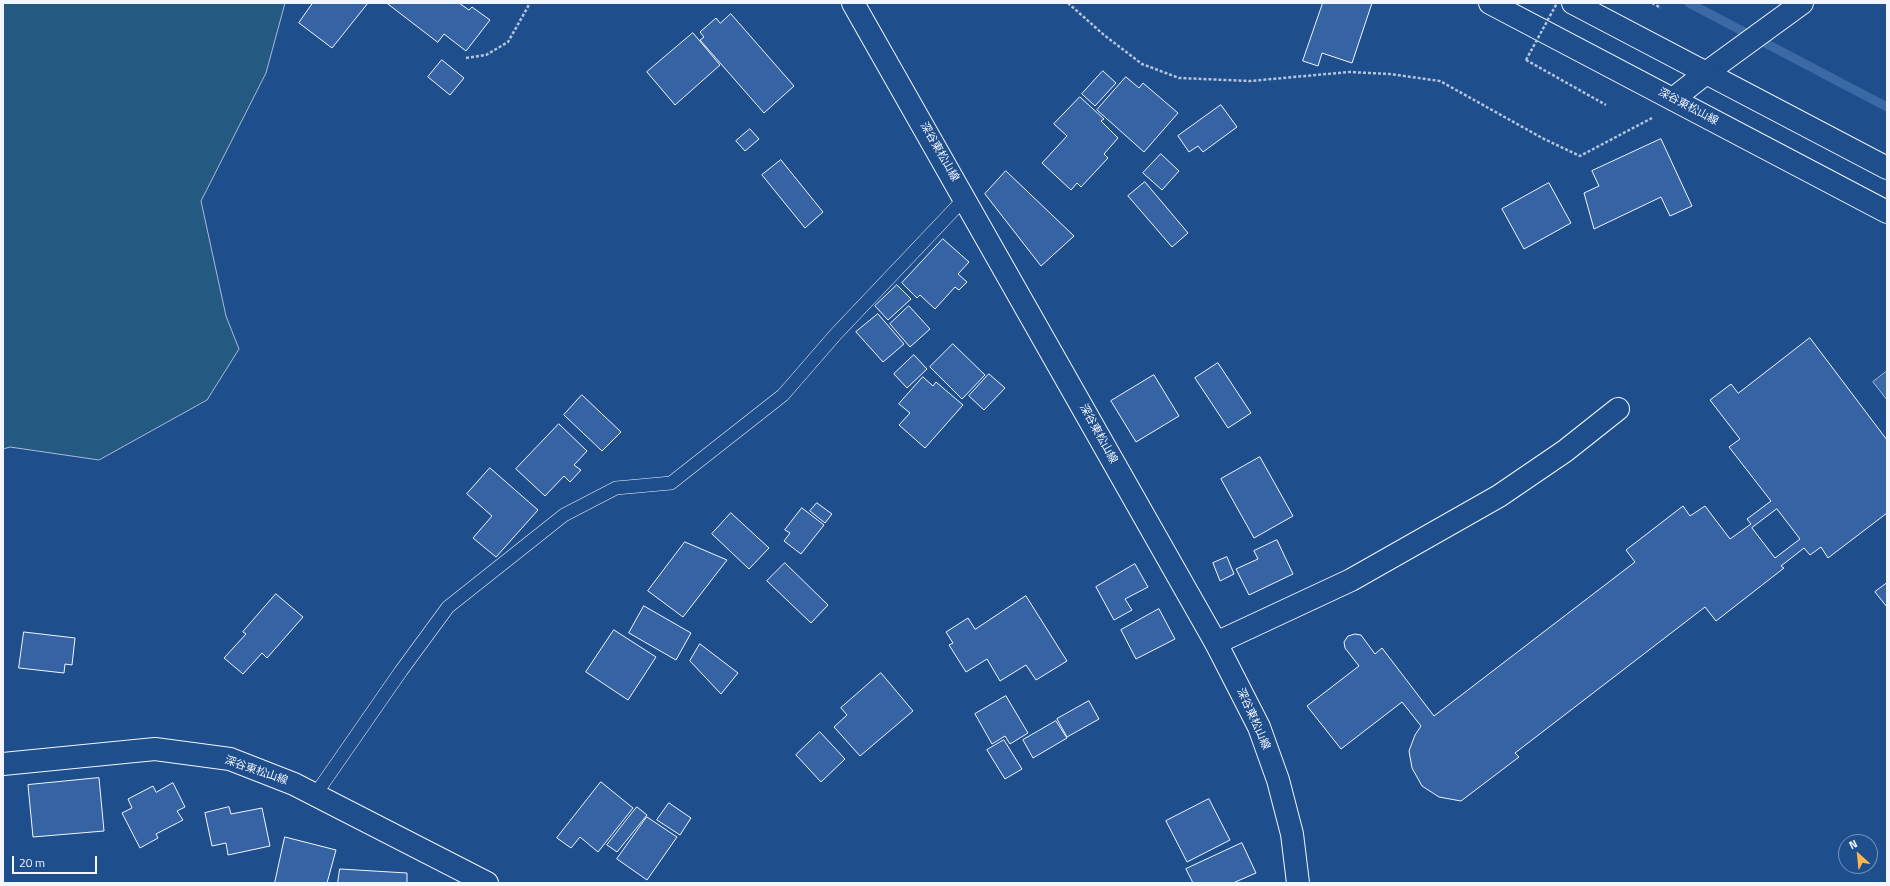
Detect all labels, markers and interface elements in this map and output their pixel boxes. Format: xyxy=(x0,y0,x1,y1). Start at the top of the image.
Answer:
street label: 深谷東松山線 xyxy=(1656,86,1720,128)
street label: 深谷東松山線 xyxy=(917,120,961,184)
street label: 深谷東松山線 xyxy=(1076,402,1120,466)
street label: 深谷東松山線 xyxy=(1234,686,1272,752)
street label: 深谷東松山線 xyxy=(223,754,289,788)
north arrow xyxy=(1838,834,1878,874)
text: N xyxy=(1846,835,1860,853)
scale bar xyxy=(14,848,99,874)
text: 20 m xyxy=(19,853,45,872)

